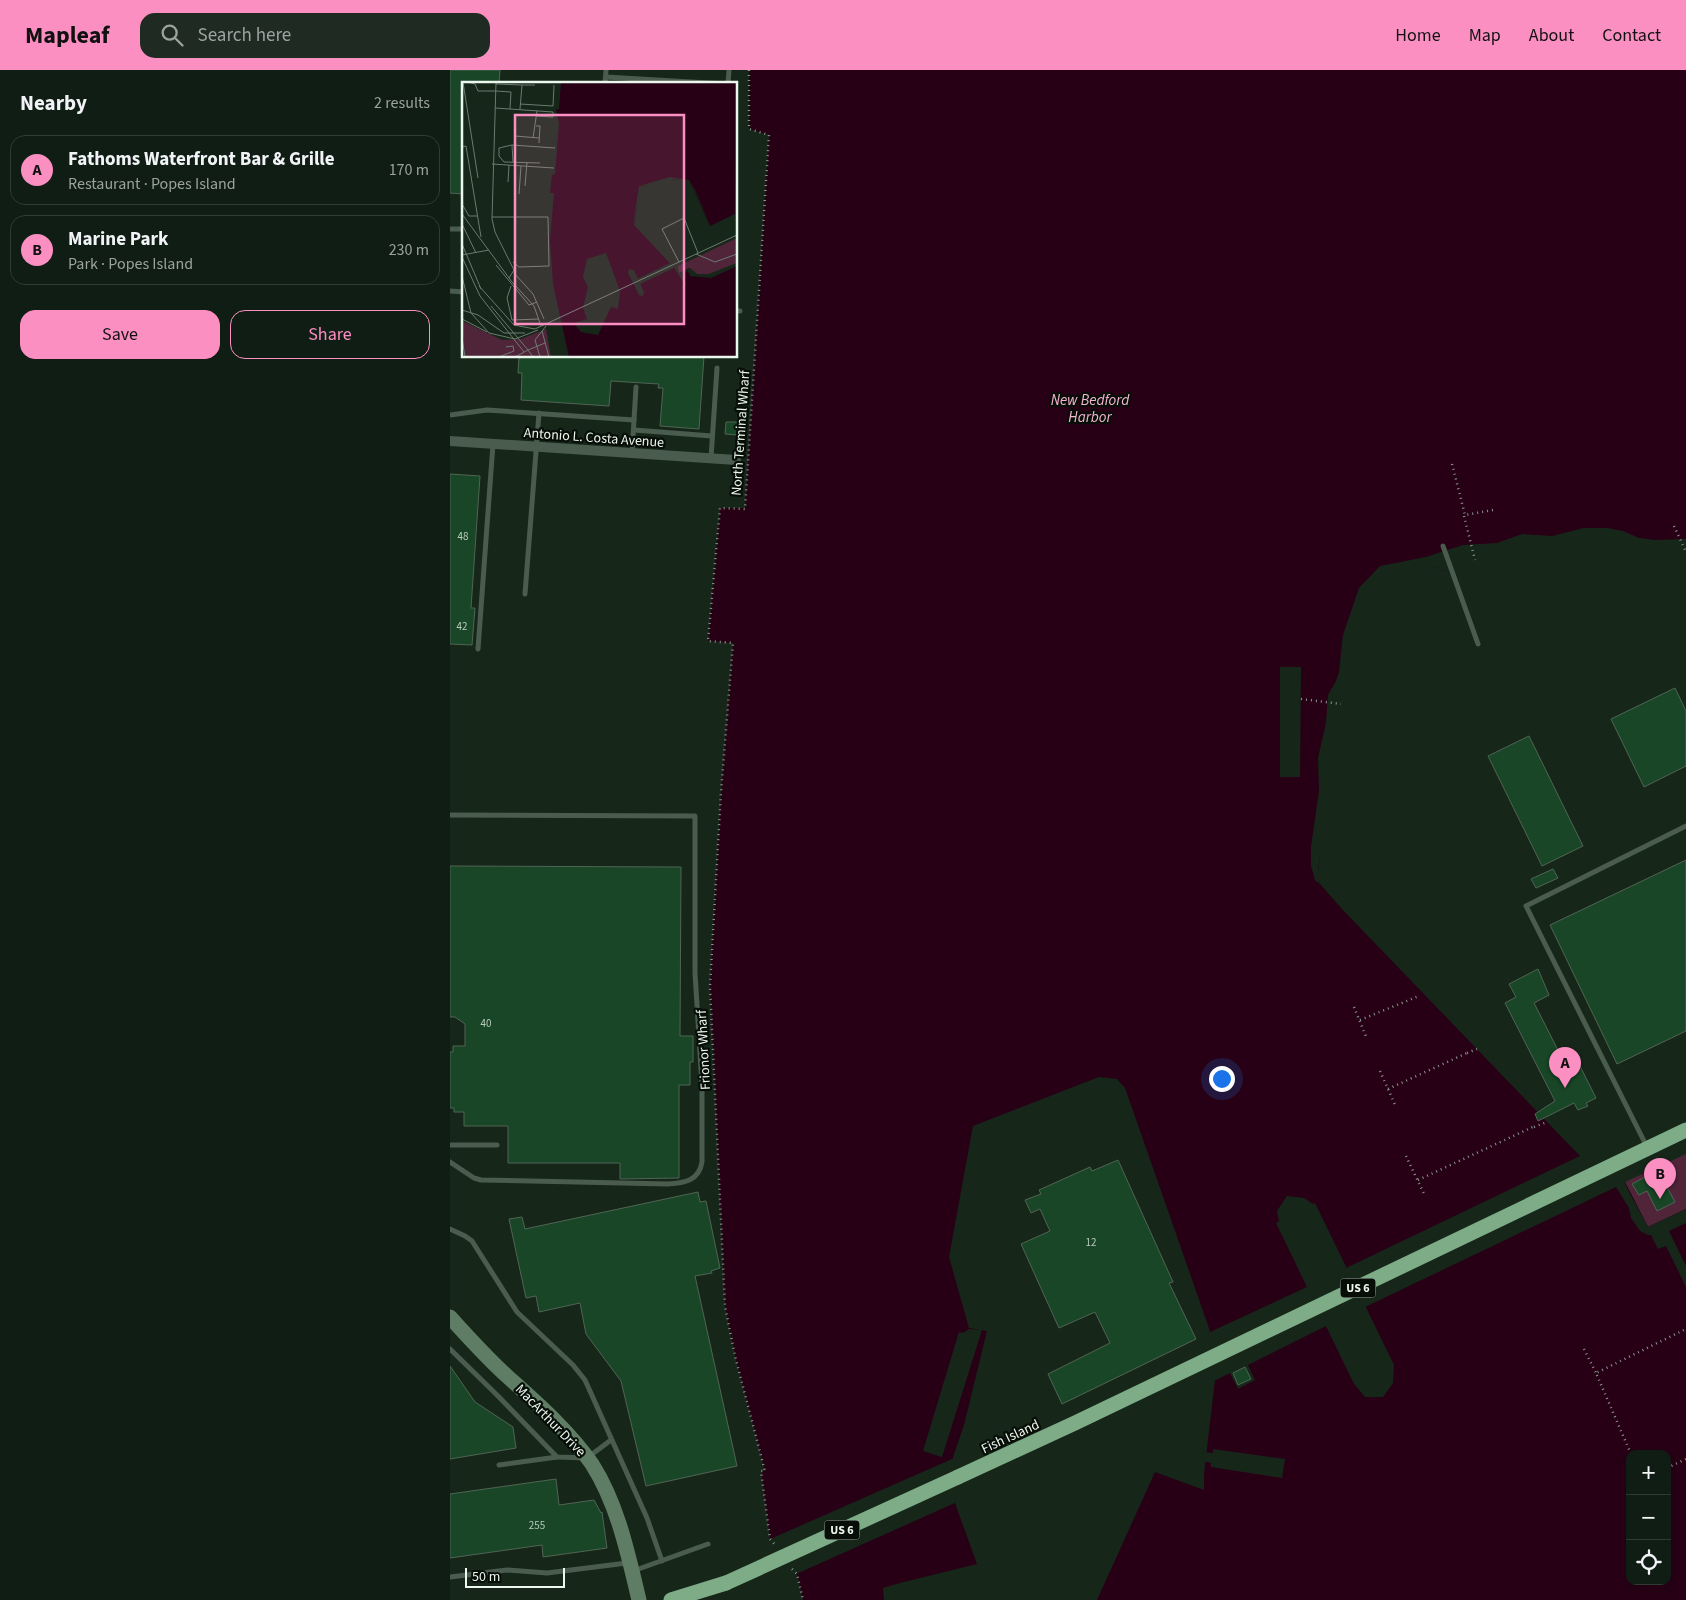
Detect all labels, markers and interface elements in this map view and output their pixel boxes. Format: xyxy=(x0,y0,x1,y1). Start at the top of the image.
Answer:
search box xyxy=(140,13,490,58)
text: Mapleaf xyxy=(25,18,110,53)
icon: search xyxy=(158,21,186,49)
text: Search here xyxy=(198,22,291,49)
text: Home xyxy=(1395,23,1441,48)
text: Map xyxy=(1469,23,1501,48)
text: About xyxy=(1529,23,1574,48)
text: Contact xyxy=(1602,23,1661,48)
inset map xyxy=(462,82,738,358)
text: Nearby xyxy=(20,88,87,118)
text: 2 results xyxy=(374,92,430,114)
text: Fathoms Waterfront Bar & Grille xyxy=(68,146,335,173)
text: A xyxy=(32,159,42,181)
text: 170 m xyxy=(389,159,429,181)
text: Restaurant · Popes Island xyxy=(68,173,236,195)
text: Marine Park xyxy=(68,226,168,253)
text: B xyxy=(32,239,42,261)
text: 230 m xyxy=(389,239,429,261)
text: Park · Popes Island xyxy=(68,253,193,275)
button: Save xyxy=(20,310,220,359)
button: Share xyxy=(230,310,430,359)
street label: North Terminal Wharf xyxy=(727,369,755,497)
water label: New Bedford Harbor xyxy=(1051,390,1130,428)
street label: Antonio L. Costa Avenue xyxy=(523,423,665,453)
house number: 48 xyxy=(458,529,469,544)
house number: 42 xyxy=(457,619,467,634)
street label: Frionor Wharf xyxy=(692,1009,716,1090)
house number: 40 xyxy=(481,1016,491,1031)
pin: A xyxy=(1549,1047,1581,1088)
your location xyxy=(1209,1066,1235,1092)
pin: B xyxy=(1644,1158,1676,1199)
house number: 12 xyxy=(1086,1235,1096,1250)
road number: US 6 xyxy=(1340,1278,1376,1298)
street label: MacArthur Drive xyxy=(510,1380,590,1462)
street label: Fish Island xyxy=(978,1415,1043,1459)
map controls xyxy=(1626,1450,1671,1585)
button: + xyxy=(1626,1450,1671,1495)
button: − xyxy=(1626,1495,1671,1540)
house number: 255 xyxy=(529,1518,545,1533)
road number: US 6 xyxy=(824,1520,860,1540)
button: locate xyxy=(1626,1540,1671,1585)
scale bar xyxy=(465,1565,565,1588)
text: 50 m xyxy=(472,1567,500,1587)

